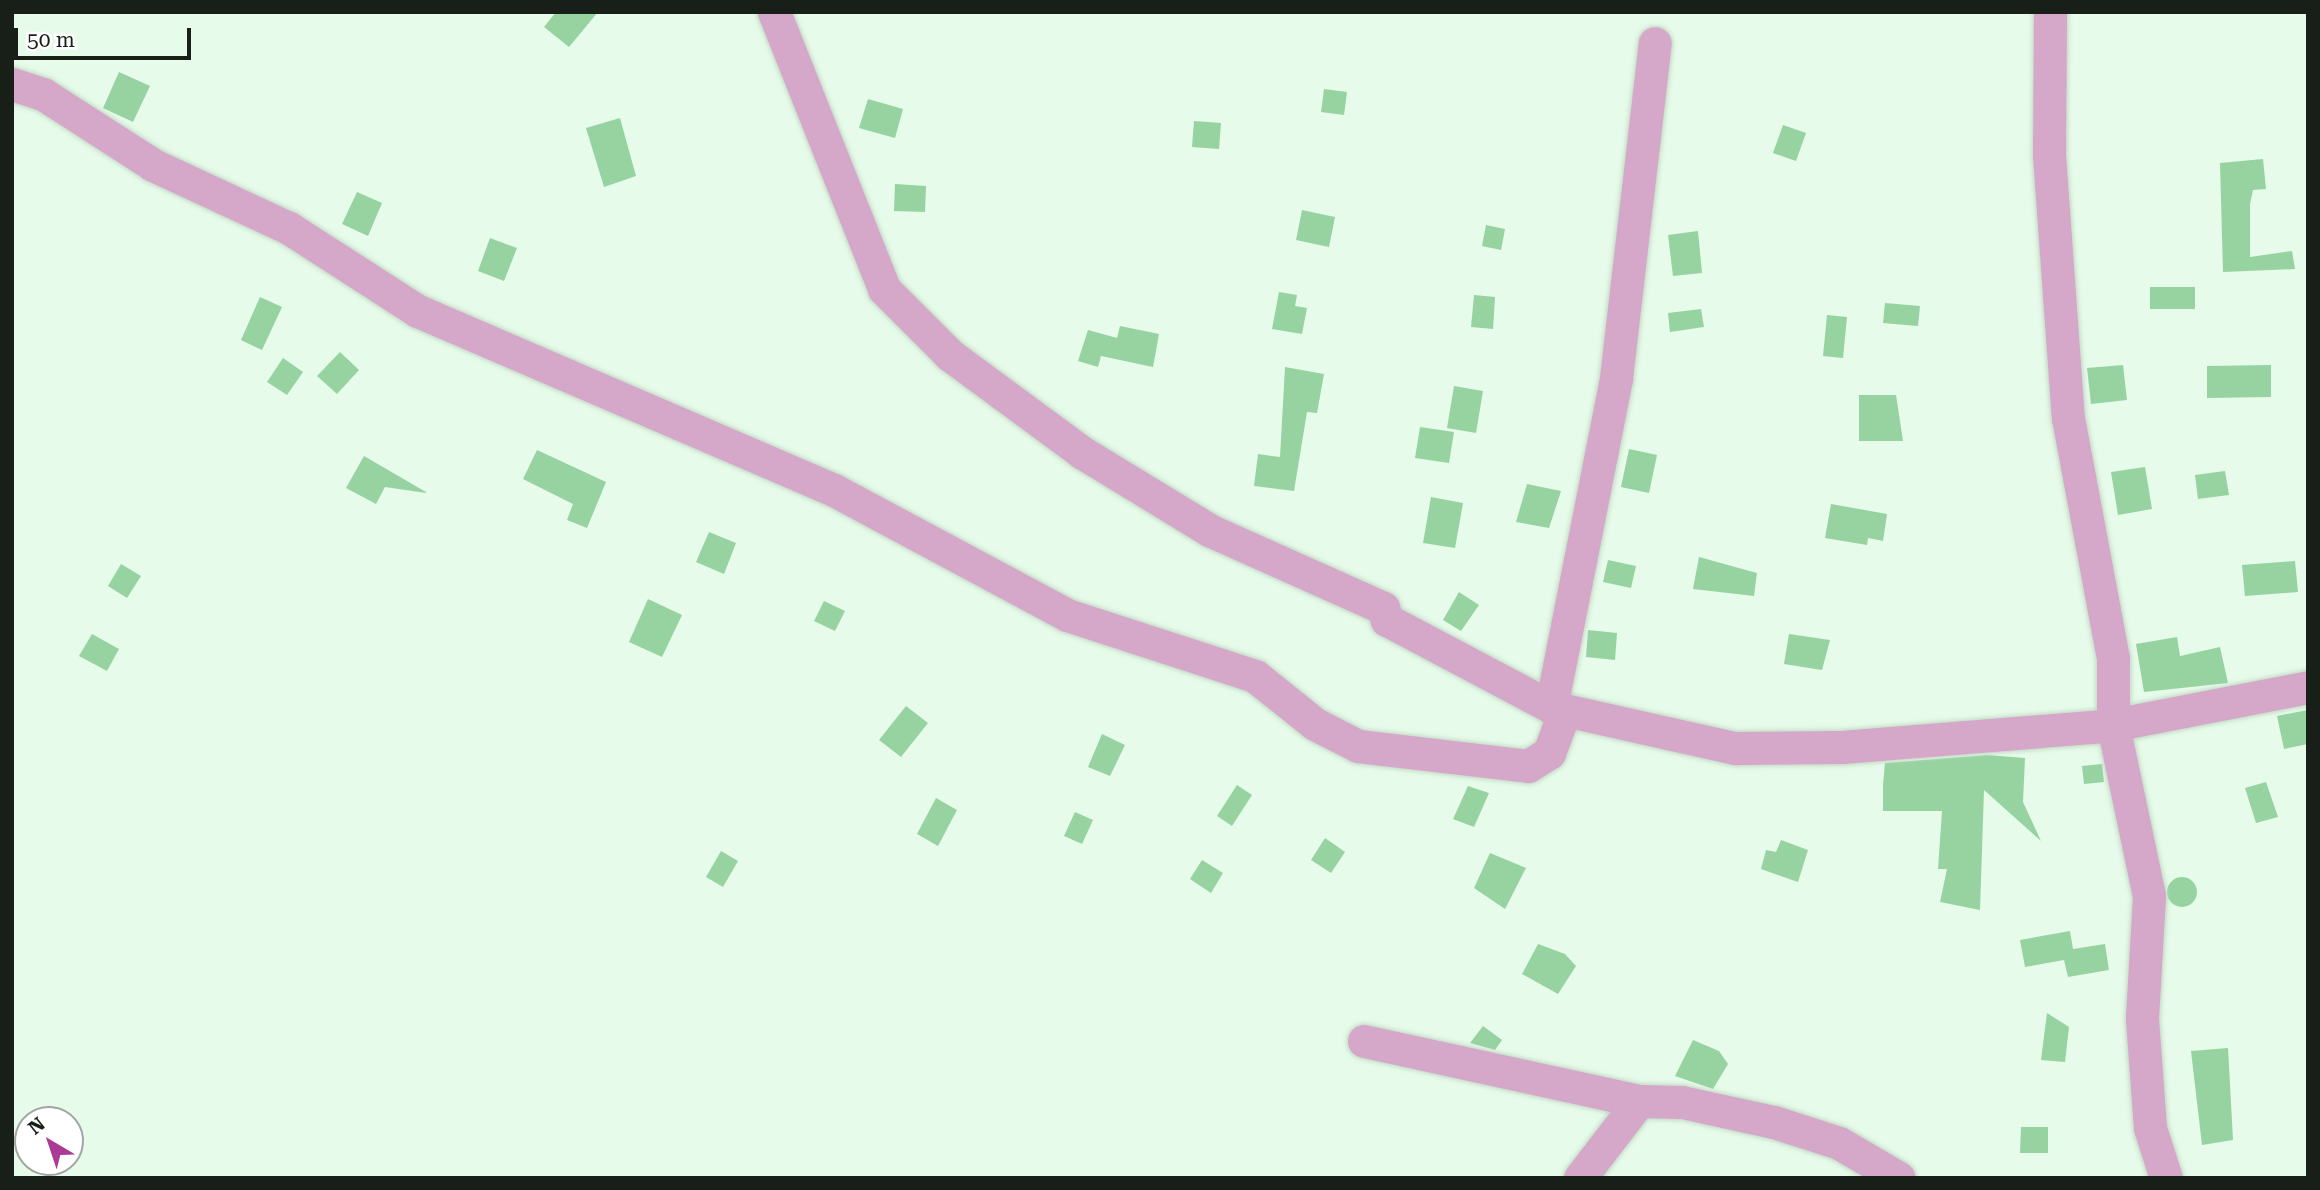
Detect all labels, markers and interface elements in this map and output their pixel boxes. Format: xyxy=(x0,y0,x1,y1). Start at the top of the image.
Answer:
scale bar xyxy=(18,14,194,58)
text: 50 m xyxy=(27,28,75,52)
north arrow xyxy=(14,1106,84,1176)
text: N xyxy=(24,1112,50,1139)

